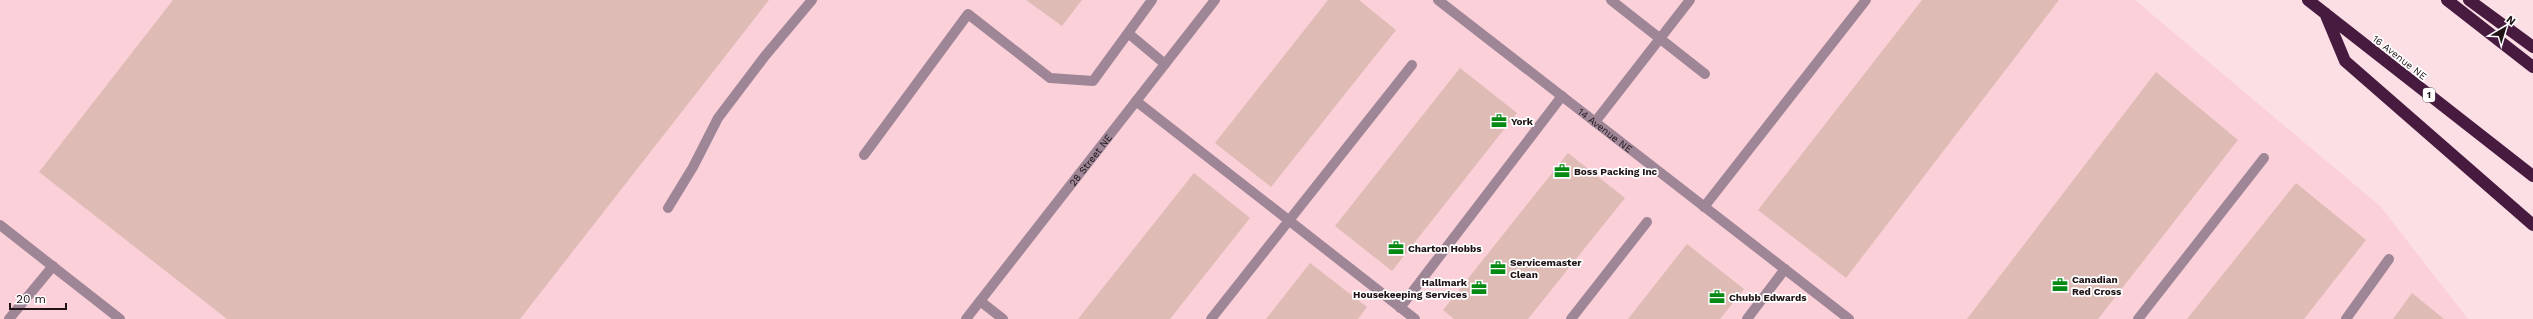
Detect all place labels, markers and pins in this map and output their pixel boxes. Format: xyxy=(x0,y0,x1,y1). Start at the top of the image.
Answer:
office icon: York xyxy=(1490,112,1508,130)
place label: York xyxy=(1511,116,1534,127)
office icon: Boss Packing Inc xyxy=(1553,162,1571,180)
place label: Boss Packing Inc xyxy=(1574,166,1658,177)
office icon: Charton Hobbs xyxy=(1387,239,1405,257)
place label: Charton Hobbs xyxy=(1408,243,1482,254)
place label: Servicemaster Clean xyxy=(1510,257,1582,280)
office icon: Servicemaster Clean xyxy=(1489,259,1507,277)
place label: Canadian Red Cross xyxy=(2072,274,2122,297)
office icon: Canadian Red Cross xyxy=(2051,276,2069,294)
place label: Hallmark Housekeeping Services xyxy=(1353,277,1468,300)
office icon: Hallmark Housekeeping Services xyxy=(1470,279,1488,297)
office icon: Chubb Edwards xyxy=(1708,288,1726,306)
place label: Chubb Edwards xyxy=(1729,292,1807,303)

